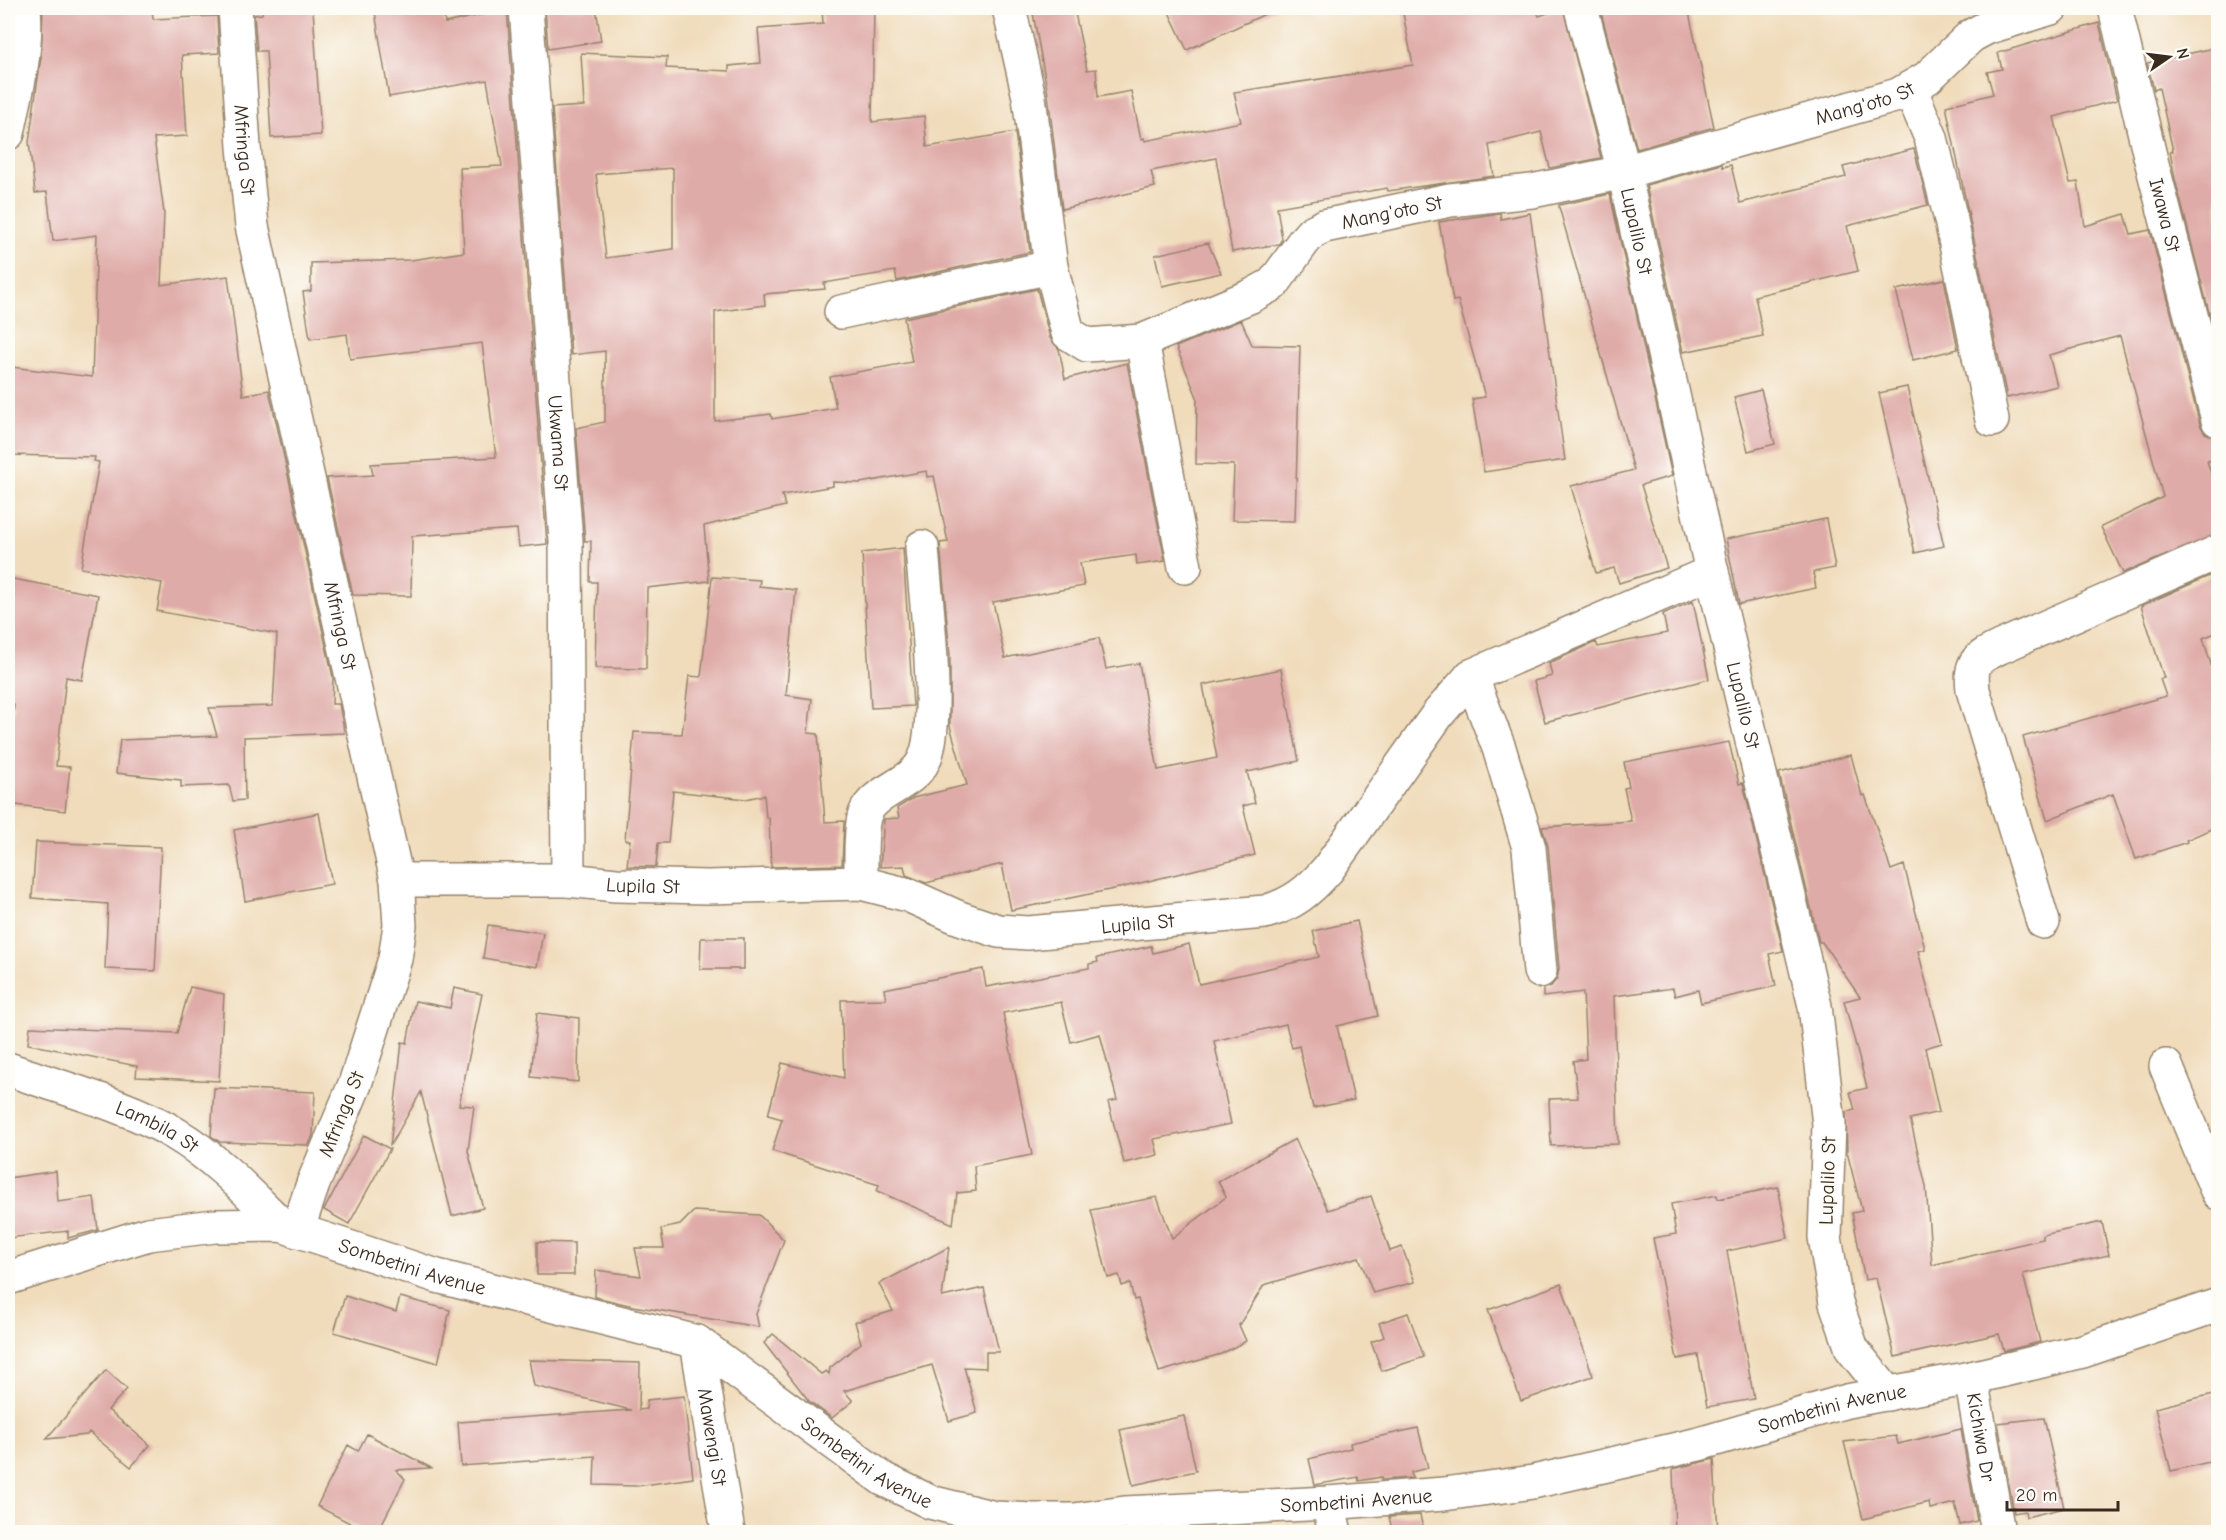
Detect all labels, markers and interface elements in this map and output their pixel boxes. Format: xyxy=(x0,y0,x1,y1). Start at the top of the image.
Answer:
north arrow xyxy=(2139,27,2199,87)
text: N xyxy=(2173,46,2193,61)
street label: Mang'oto St xyxy=(1813,76,1919,130)
street label: Mfringa St xyxy=(229,104,260,197)
street label: Iwawa St xyxy=(2144,176,2186,256)
street label: Lupalilo St xyxy=(1616,186,1657,278)
street label: Mang'oto St xyxy=(1339,191,1445,234)
street label: Ukwama St xyxy=(543,394,573,493)
street label: Mfringa St xyxy=(319,579,361,674)
street label: Lupalilo St xyxy=(1722,660,1765,752)
street label: Lupila St xyxy=(605,873,681,898)
street label: Lupila St xyxy=(1100,909,1176,938)
street label: Mfringa St xyxy=(314,1067,370,1160)
street label: Lambila St xyxy=(113,1096,204,1158)
street label: Lupalilo St xyxy=(1814,1135,1841,1226)
street label: Sombetini Avenue xyxy=(336,1234,488,1300)
street label: Sombetini Avenue xyxy=(1755,1379,1908,1438)
street label: Mawengi St xyxy=(693,1386,731,1488)
street label: Kichiwa Dr xyxy=(1962,1391,2000,1483)
street label: Sombetini Avenue xyxy=(796,1412,936,1513)
scale bar xyxy=(2007,1474,2118,1512)
street label: Sombetini Avenue xyxy=(1280,1484,1433,1517)
text: 20 m xyxy=(2016,1485,2057,1506)

